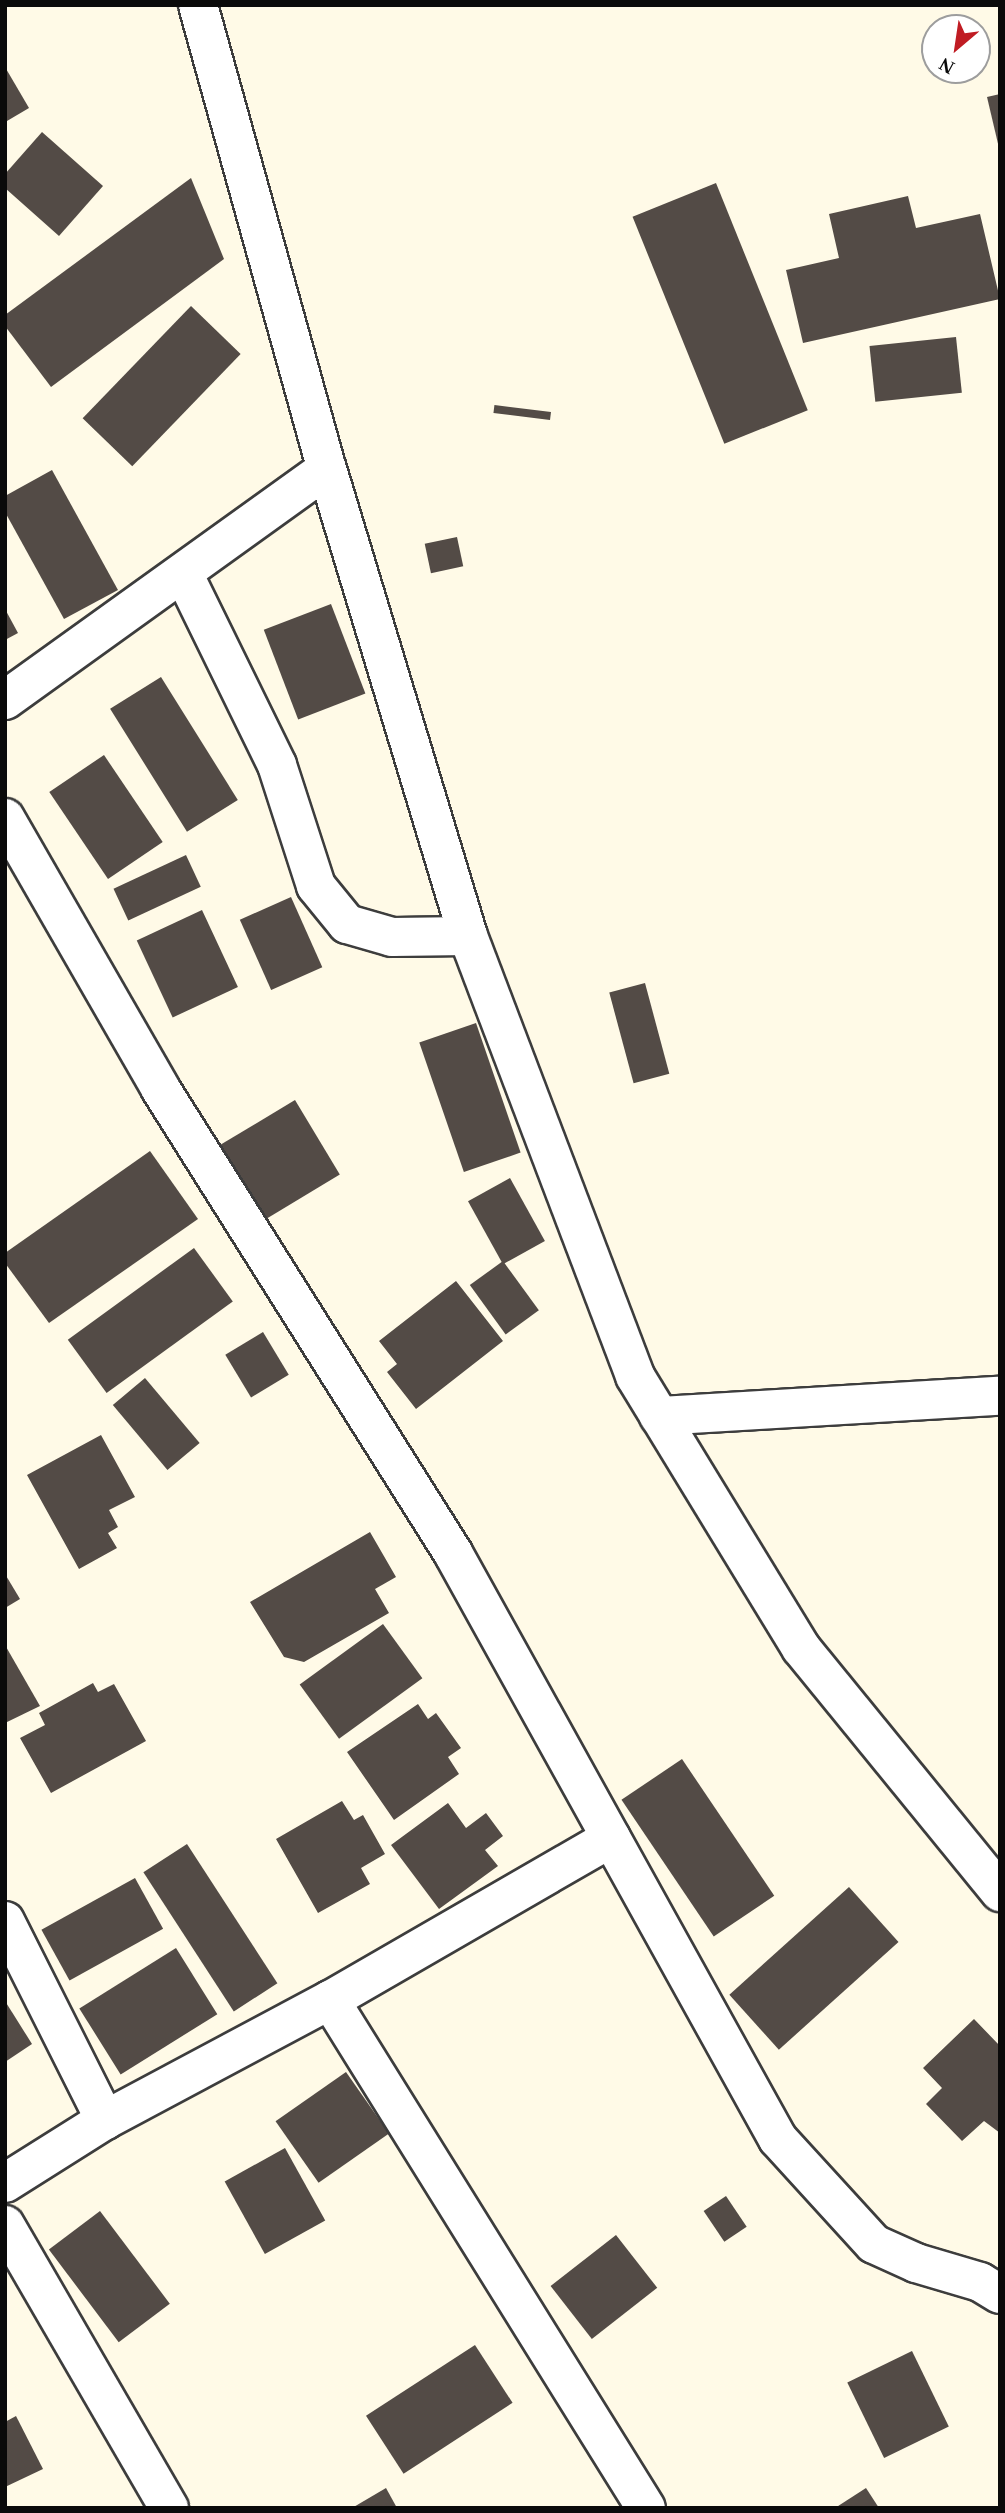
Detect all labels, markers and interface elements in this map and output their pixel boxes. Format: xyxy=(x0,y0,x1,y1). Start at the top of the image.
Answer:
north arrow xyxy=(921,14,991,84)
text: N xyxy=(935,54,958,79)

